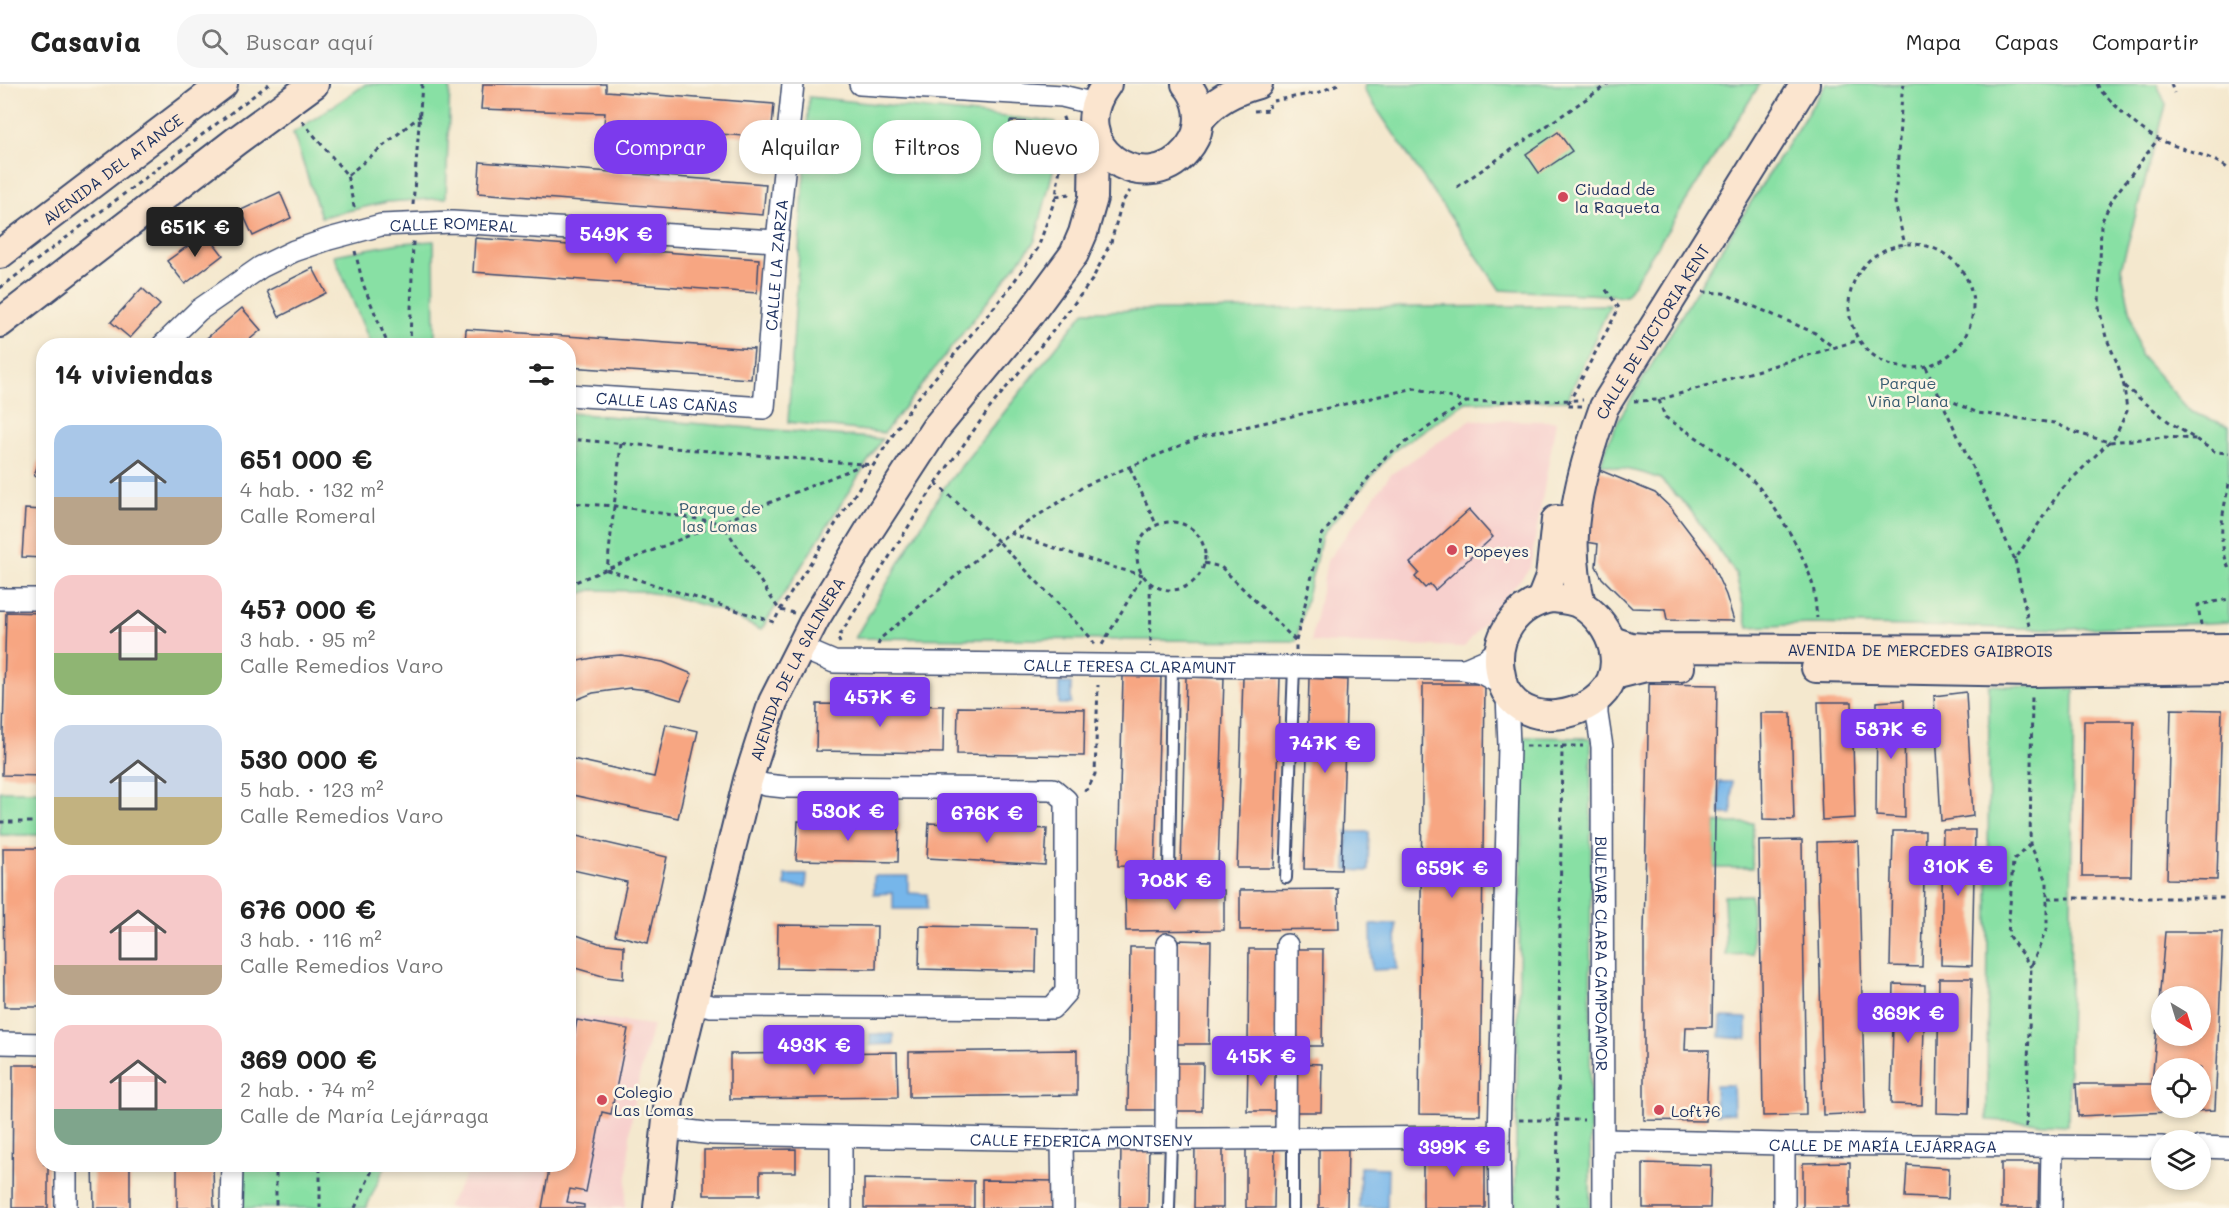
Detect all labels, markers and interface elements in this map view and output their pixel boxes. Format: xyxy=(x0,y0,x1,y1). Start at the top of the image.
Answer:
search box xyxy=(177,14,597,68)
text: Casavia xyxy=(30,23,141,59)
icon: search xyxy=(198,25,231,58)
text: Buscar aquí xyxy=(246,27,374,56)
text: Mapa xyxy=(1906,28,1962,55)
text: Capas xyxy=(1995,28,2059,55)
text: Compartir xyxy=(2092,28,2199,55)
street label: AVENIDA DEL ATANCE xyxy=(38,108,187,229)
chip: Comprar xyxy=(594,120,727,174)
chip: Alquilar xyxy=(739,120,861,174)
chip: Filtros xyxy=(873,120,981,174)
chip: Nuevo xyxy=(993,120,1099,174)
place label: Ciudad de la Raqueta xyxy=(1575,178,1660,217)
marker: Ciudad de la Raqueta xyxy=(1556,190,1570,204)
street label: CALLE LA ZARZA xyxy=(760,198,792,332)
pin: 651K € xyxy=(146,207,244,258)
street label: CALLE ROMERAL xyxy=(389,211,519,236)
text: 651K € xyxy=(160,213,230,239)
pin: 549K € xyxy=(567,214,665,265)
text: 549K € xyxy=(580,220,652,246)
street label: CALLE DE VICTORIA KENT xyxy=(1590,240,1714,422)
text: 14 viviendas xyxy=(54,357,213,391)
icon: filters xyxy=(525,358,558,391)
park label: Parque Viña Plana xyxy=(1867,372,1949,411)
street label: CALLE LAS CAÑAS xyxy=(595,386,738,417)
text: 651 000 € xyxy=(240,442,372,476)
icon: home xyxy=(102,449,174,521)
text: 4 hab. · 132 m² xyxy=(240,476,384,502)
park label: Parque de las Lomas xyxy=(679,497,761,536)
text: Calle Romeral xyxy=(240,502,376,528)
place label: Popeyes xyxy=(1464,540,1529,561)
marker: Popeyes xyxy=(1445,543,1459,557)
street label: AVENIDA DE LA SALINERA xyxy=(744,573,849,763)
text: 457 000 € xyxy=(240,592,376,626)
icon: home xyxy=(102,599,174,671)
text: 3 hab. · 95 m² xyxy=(240,626,375,652)
street label: AVENIDA DE MERCEDES GAIBROIS xyxy=(1787,638,2053,661)
text: Calle Remedios Varo xyxy=(240,652,443,678)
street label: CALLE TERESA CLARAMUNT xyxy=(1023,654,1237,677)
pin: 457K € xyxy=(831,677,929,728)
text: 457K € xyxy=(844,683,916,709)
pin: 587K € xyxy=(1842,709,1940,760)
text: 587K € xyxy=(1855,715,1927,741)
pin: 747K € xyxy=(1276,723,1374,774)
text: 747K € xyxy=(1289,729,1361,755)
text: 530 000 € xyxy=(240,742,377,776)
icon: home xyxy=(102,749,174,821)
text: 5 hab. · 123 m² xyxy=(240,776,384,802)
pin: 530K € xyxy=(799,791,897,842)
pin: 676K € xyxy=(938,793,1036,844)
text: 530K € xyxy=(811,797,885,823)
text: 676K € xyxy=(951,799,1023,825)
text: Calle Remedios Varo xyxy=(240,802,443,828)
street label: BULEVAR CLARA CAMPOAMOR xyxy=(1592,836,1613,1071)
pin: 310K € xyxy=(1909,846,2007,897)
pin: 659K € xyxy=(1403,848,1501,899)
text: 310K € xyxy=(1923,852,1993,878)
text: 659K € xyxy=(1416,854,1488,880)
pin: 708K € xyxy=(1126,860,1224,911)
text: 708K € xyxy=(1139,866,1211,892)
text: 676 000 € xyxy=(240,892,376,926)
icon: home xyxy=(102,899,174,971)
text: 3 hab. · 116 m² xyxy=(240,926,382,952)
text: Calle Remedios Varo xyxy=(240,952,443,978)
north arrow xyxy=(2151,986,2211,1046)
map controls xyxy=(2151,986,2211,1190)
pin: 369K € xyxy=(1859,993,1957,1044)
text: 369K € xyxy=(1872,999,1944,1025)
pin: 493K € xyxy=(765,1025,863,1076)
text: 493K € xyxy=(777,1031,851,1057)
pin: 415K € xyxy=(1212,1036,1310,1087)
text: 369 000 € xyxy=(240,1042,377,1076)
text: 415K € xyxy=(1226,1042,1296,1068)
icon: home xyxy=(102,1049,174,1121)
button: locate xyxy=(2151,1058,2211,1118)
text: 2 hab. · 74 m² xyxy=(240,1076,374,1102)
place label: Colegio Las Lomas xyxy=(614,1081,694,1120)
marker: Colegio Las Lomas xyxy=(595,1093,609,1107)
place label: Loft76 xyxy=(1671,1100,1721,1121)
text: Calle de María Lejárraga xyxy=(240,1102,489,1128)
marker: Loft76 xyxy=(1652,1103,1666,1117)
pin: 399K € xyxy=(1405,1127,1503,1178)
street label: CALLE FEDERICA MONTSENY xyxy=(970,1128,1193,1151)
button: layers xyxy=(2151,1130,2211,1190)
text: 399K € xyxy=(1418,1133,1490,1159)
street label: CALLE DE MARÍA LEJÁRRAGA xyxy=(1769,1133,1997,1156)

